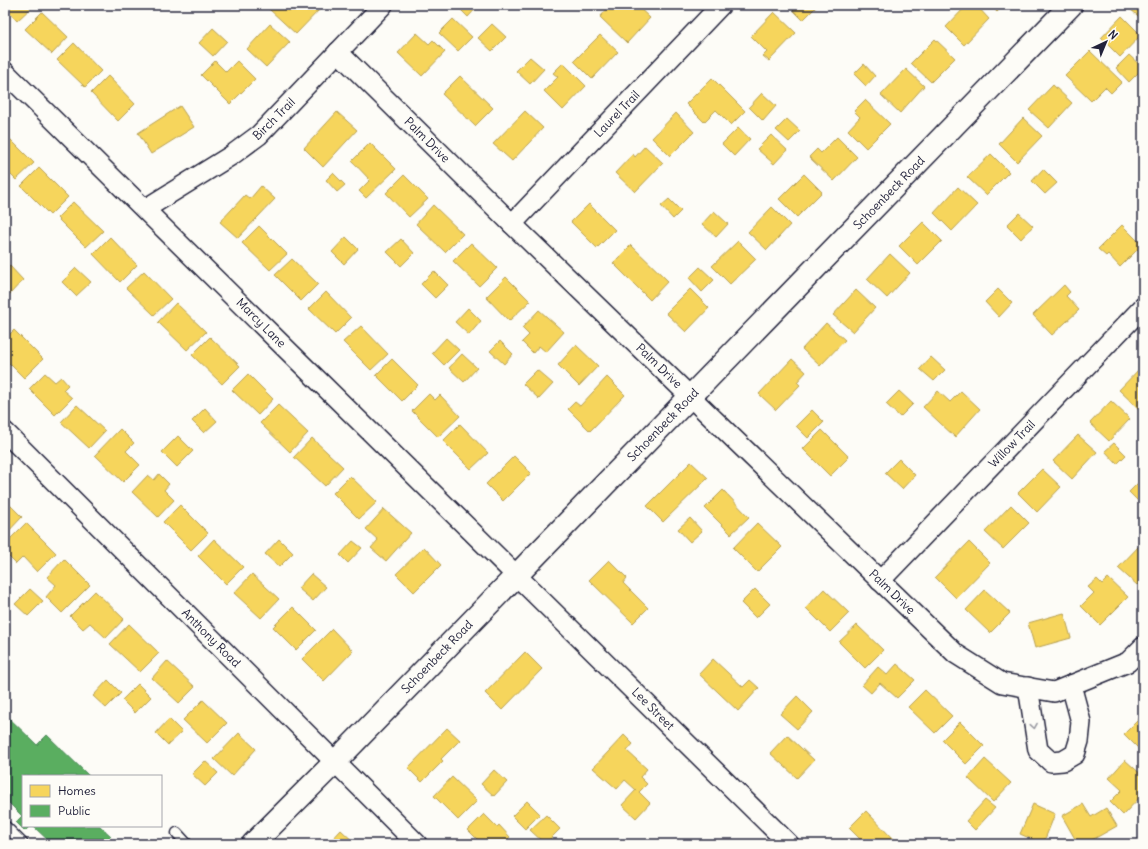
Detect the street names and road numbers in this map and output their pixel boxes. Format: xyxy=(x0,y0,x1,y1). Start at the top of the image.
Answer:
street label: Laurel Trail xyxy=(591,87,643,140)
street label: Birch Trail xyxy=(249,94,298,143)
street label: Palm Drive xyxy=(401,114,453,166)
street label: Schoenbeck Road xyxy=(850,153,927,232)
street label: Marcy Lane xyxy=(234,295,289,350)
street label: Palm Drive xyxy=(633,340,686,391)
street label: Schoenbeck Road xyxy=(624,385,701,464)
street label: Willow Trail xyxy=(985,417,1038,471)
street label: Palm Drive xyxy=(866,566,919,617)
street label: Anthony Road xyxy=(179,605,244,670)
street label: Schoenbeck Road xyxy=(398,617,475,696)
street label: Lee Street xyxy=(629,684,678,733)

